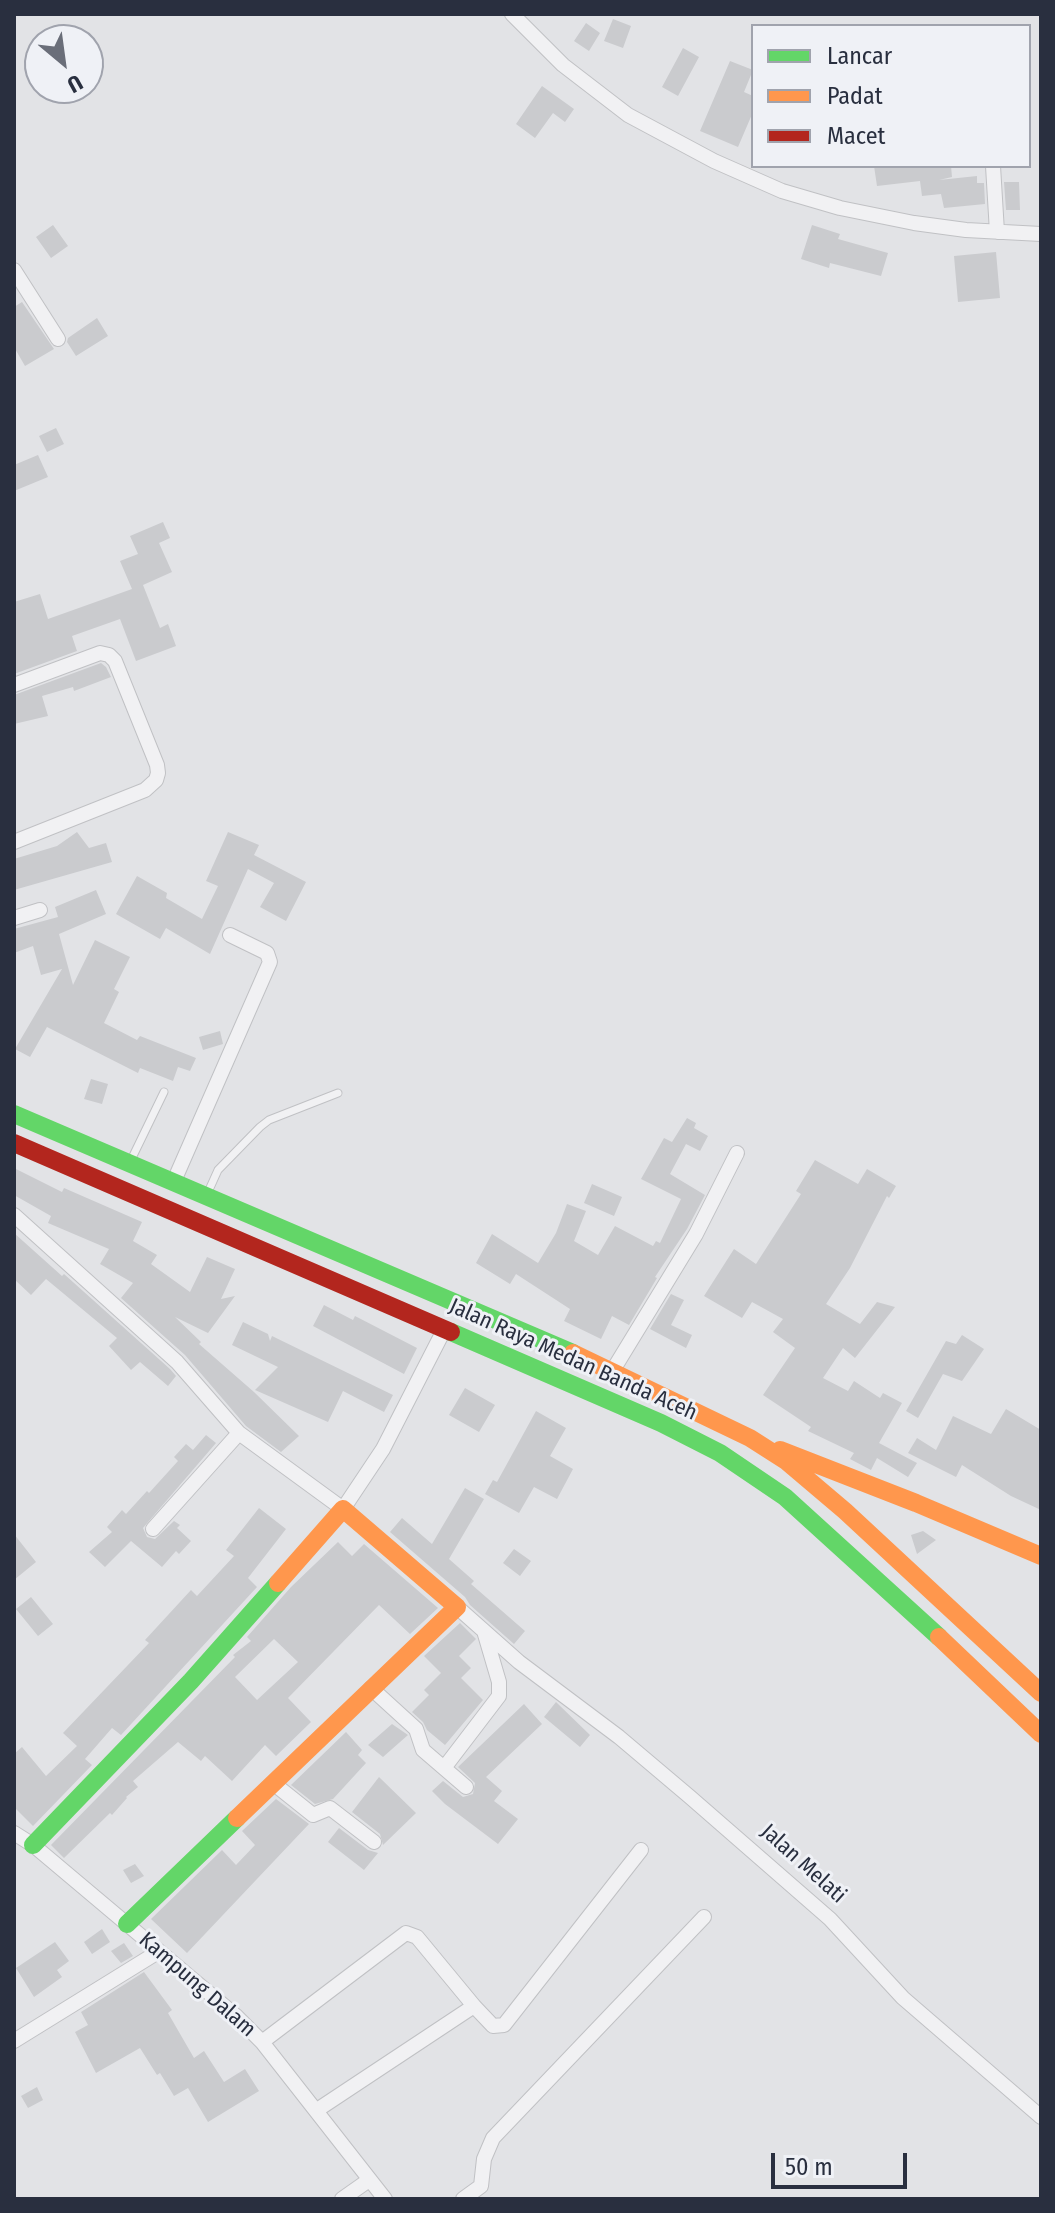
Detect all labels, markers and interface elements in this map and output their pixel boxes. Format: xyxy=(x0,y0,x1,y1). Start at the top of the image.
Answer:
north arrow xyxy=(24,24,104,104)
legend xyxy=(751,24,1031,168)
text: Lancar xyxy=(827,42,892,70)
text: U xyxy=(63,69,87,99)
text: Padat xyxy=(827,82,883,110)
text: Macet xyxy=(827,122,885,150)
street label: Jalan Raya Medan Banda Aceh xyxy=(445,1293,701,1427)
street label: Jalan Melati xyxy=(755,1819,851,1909)
street label: Kampung Dalam xyxy=(133,1927,261,2043)
scale bar xyxy=(775,2137,911,2187)
text: 50 m xyxy=(785,2153,833,2181)

